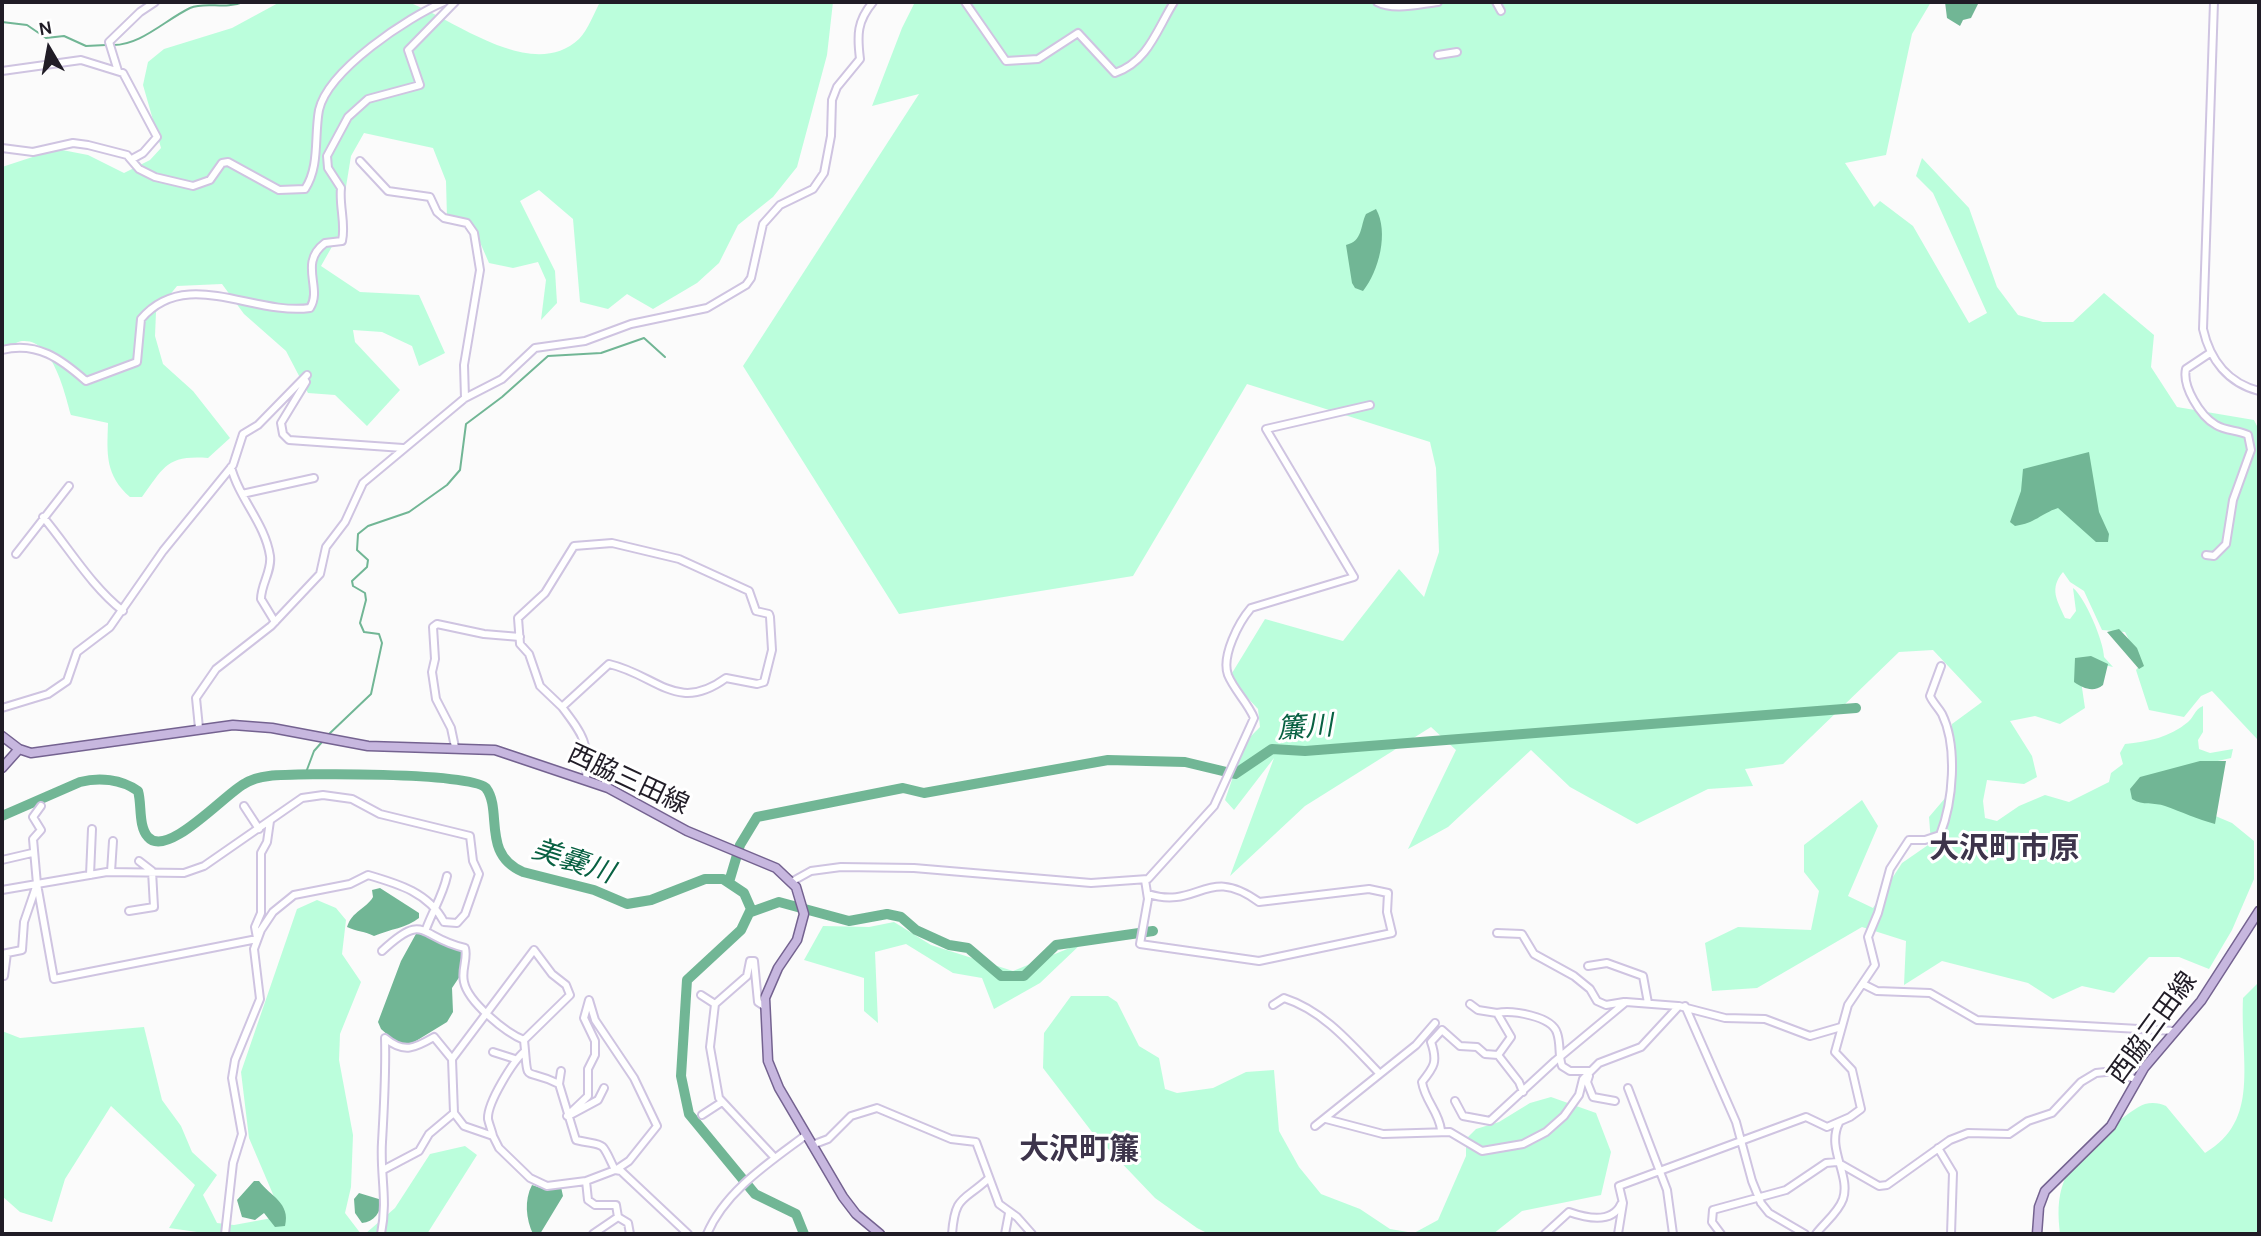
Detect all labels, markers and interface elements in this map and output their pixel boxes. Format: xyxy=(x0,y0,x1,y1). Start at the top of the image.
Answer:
north arrow xyxy=(14,14,84,84)
text: N xyxy=(37,16,54,40)
water label: 簾川 xyxy=(1276,709,1334,747)
street label: 西脇三田線 xyxy=(562,738,694,822)
district label: 大沢町市原 xyxy=(1929,831,2079,867)
water label: 美嚢川 xyxy=(528,833,618,891)
street label: 西脇三田線 xyxy=(2102,966,2204,1090)
district label: 大沢町簾 xyxy=(1019,1132,1139,1168)

